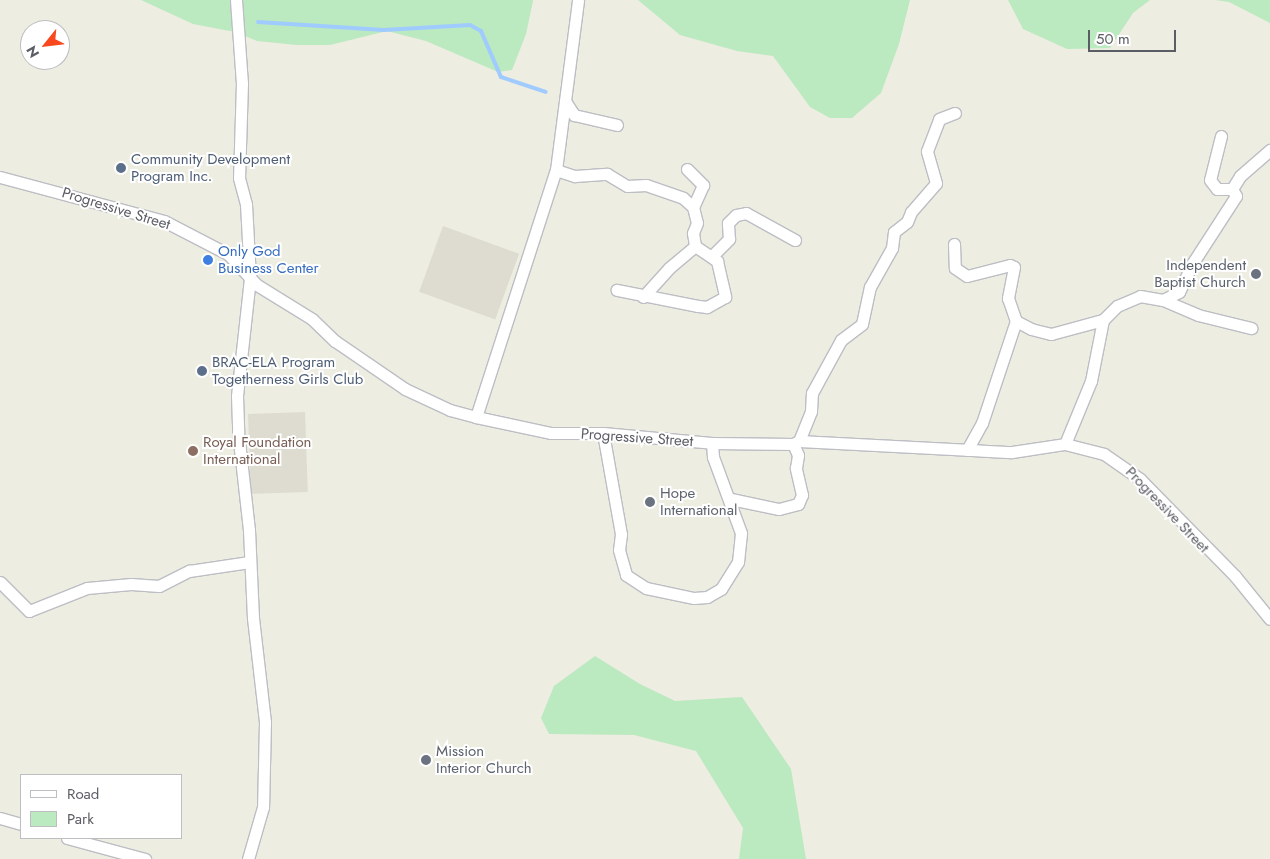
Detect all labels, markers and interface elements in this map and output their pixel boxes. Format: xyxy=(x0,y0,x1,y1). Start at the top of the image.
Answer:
north arrow xyxy=(20,20,70,70)
scale bar xyxy=(1090,20,1178,52)
text: 50 m xyxy=(1096,28,1130,50)
text: N xyxy=(21,42,44,62)
place label: Community Development Program Inc. xyxy=(131,150,290,185)
marker: Community Development Program Inc. xyxy=(115,162,127,174)
street label: Progressive Street xyxy=(60,184,172,234)
place label: Only God Business Center xyxy=(218,242,319,277)
marker: Only God Business Center xyxy=(202,254,214,266)
place label: Independent Baptist Church xyxy=(1154,256,1246,291)
marker: Independent Baptist Church xyxy=(1250,268,1262,280)
place label: BRAC-ELA Program Togetherness Girls Club xyxy=(212,353,363,388)
marker: BRAC-ELA Program Togetherness Girls Club xyxy=(196,365,208,377)
street label: Progressive Street xyxy=(580,425,694,451)
place label: Royal Foundation International xyxy=(203,433,311,468)
marker: Royal Foundation International xyxy=(187,445,199,457)
street label: Progressive Street xyxy=(1121,463,1213,557)
place label: Hope International xyxy=(660,484,737,519)
marker: Hope International xyxy=(644,496,656,508)
place label: Mission Interior Church xyxy=(436,742,532,777)
marker: Mission Interior Church xyxy=(420,754,432,766)
legend xyxy=(20,774,182,839)
text: Road xyxy=(67,783,99,805)
text: Park xyxy=(67,808,94,830)

